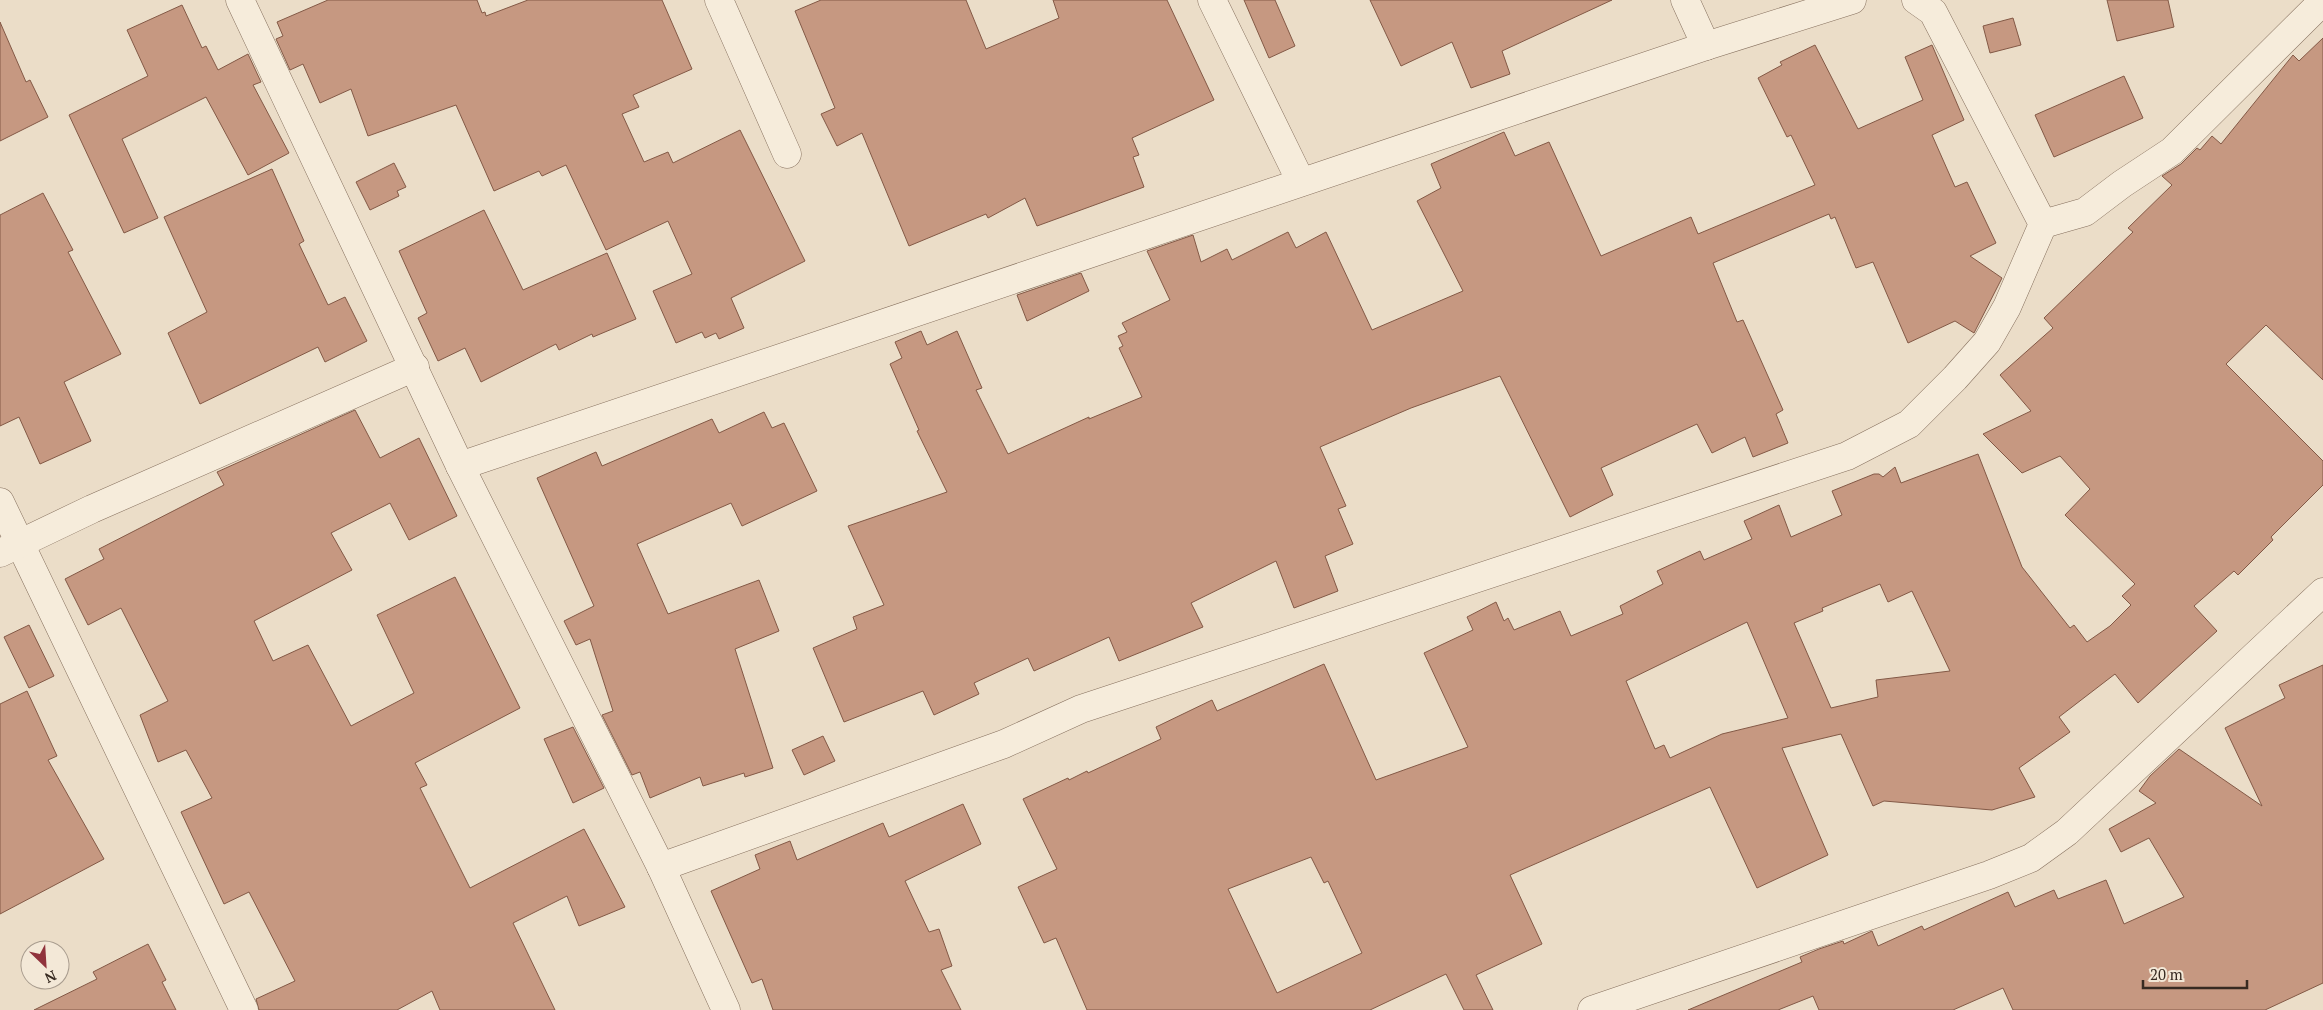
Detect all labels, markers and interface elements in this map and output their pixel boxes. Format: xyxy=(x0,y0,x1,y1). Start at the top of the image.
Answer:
north arrow xyxy=(20,940,70,990)
scale bar xyxy=(2143,958,2247,990)
text: 20 m xyxy=(2150,964,2183,984)
text: N xyxy=(42,966,60,988)

